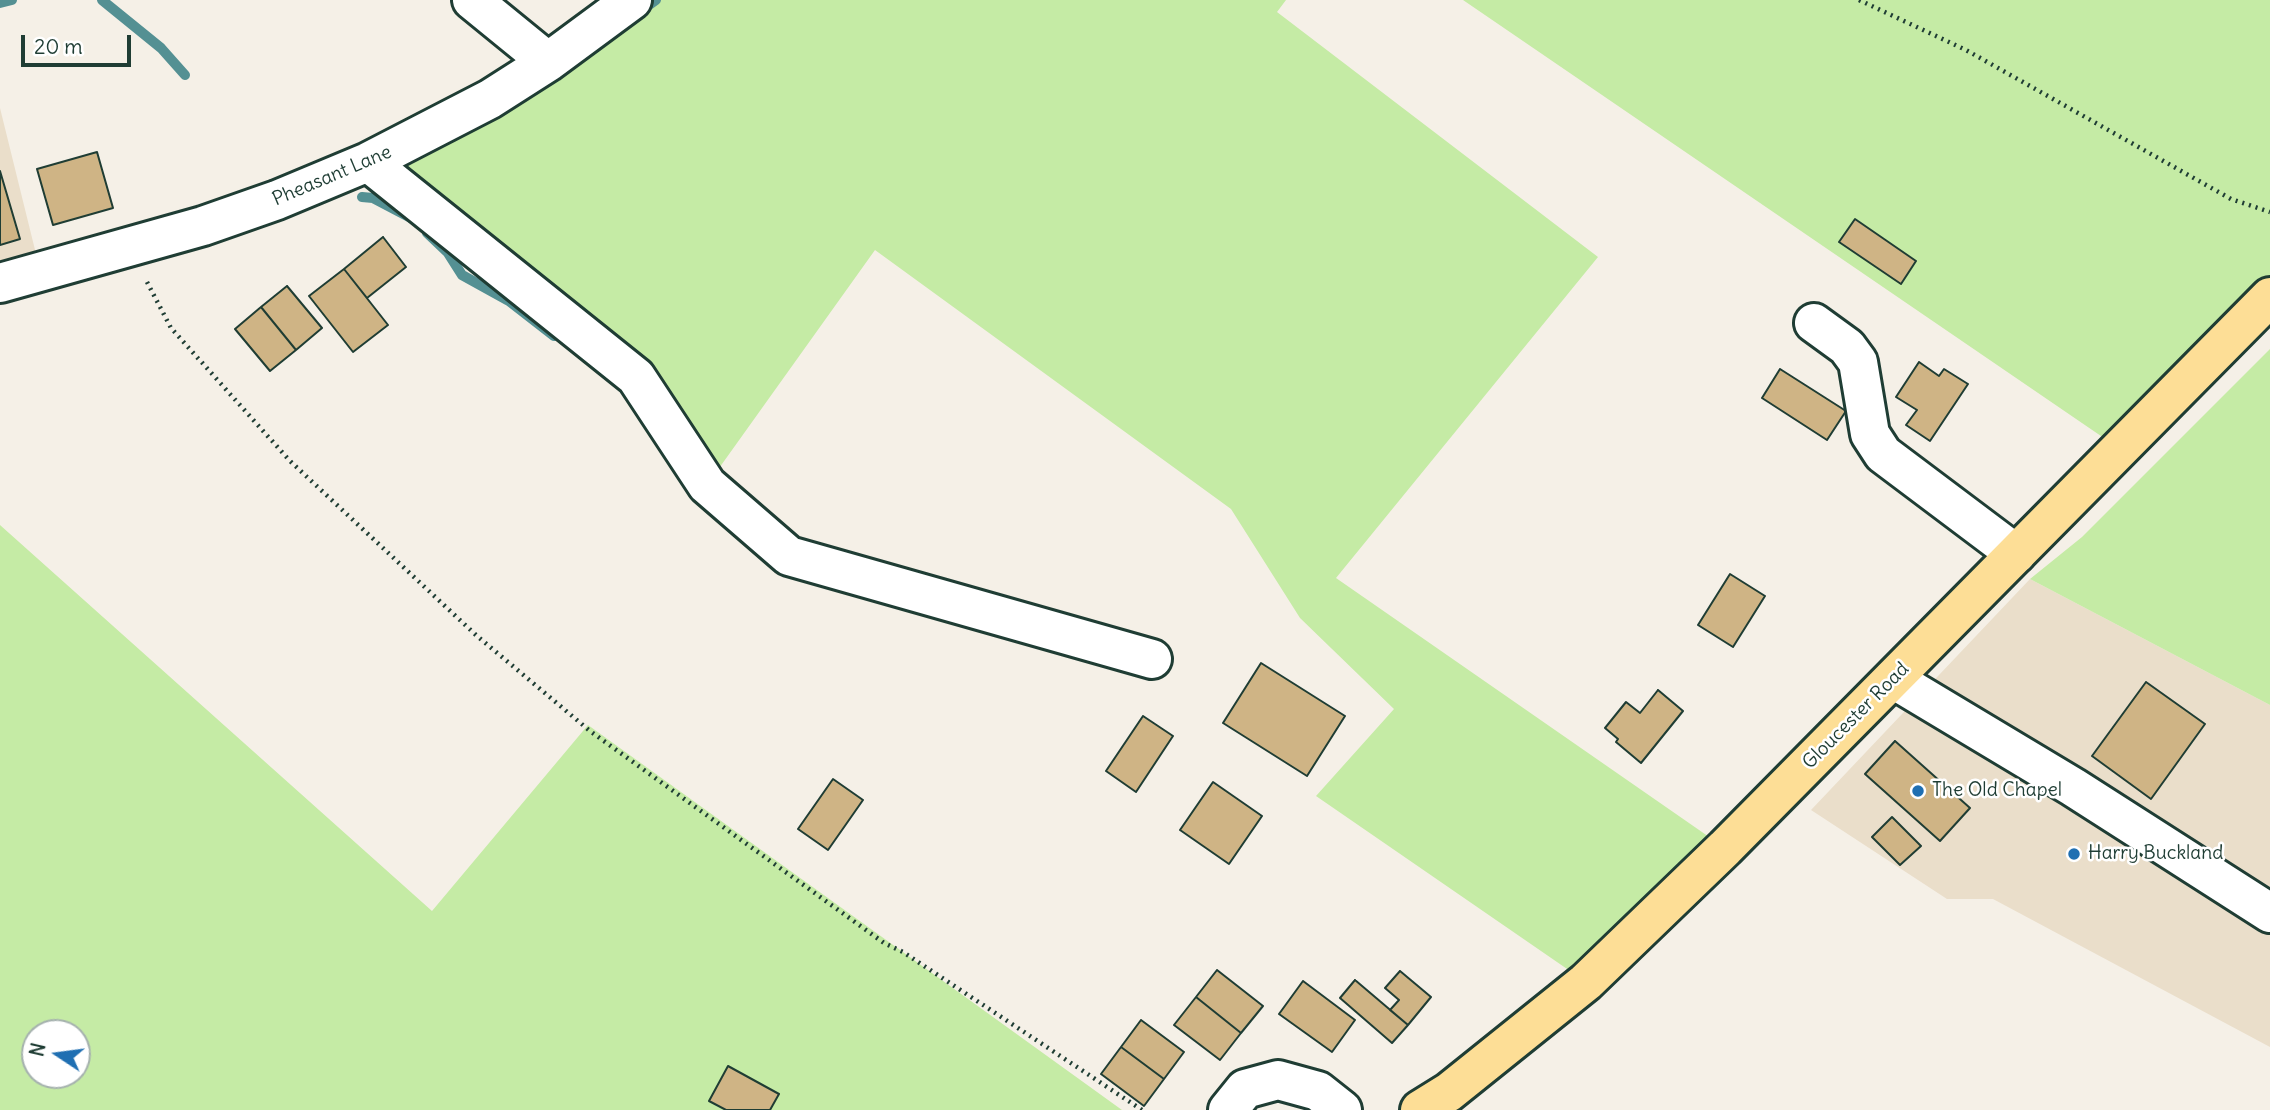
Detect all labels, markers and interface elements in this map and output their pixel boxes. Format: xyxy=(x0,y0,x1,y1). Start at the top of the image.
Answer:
scale bar xyxy=(24,21,135,65)
text: 20 m xyxy=(34,33,83,60)
street label: Pheasant Lane xyxy=(269,141,395,211)
street label: Gloucester Road xyxy=(1798,658,1914,774)
place label: The Old Chapel xyxy=(1932,780,2062,802)
marker: The Old Chapel xyxy=(1910,783,1926,799)
place label: Harry Buckland xyxy=(2088,843,2223,865)
marker: Harry Buckland xyxy=(2066,846,2082,862)
north arrow xyxy=(21,1019,91,1089)
text: N xyxy=(24,1041,51,1059)

